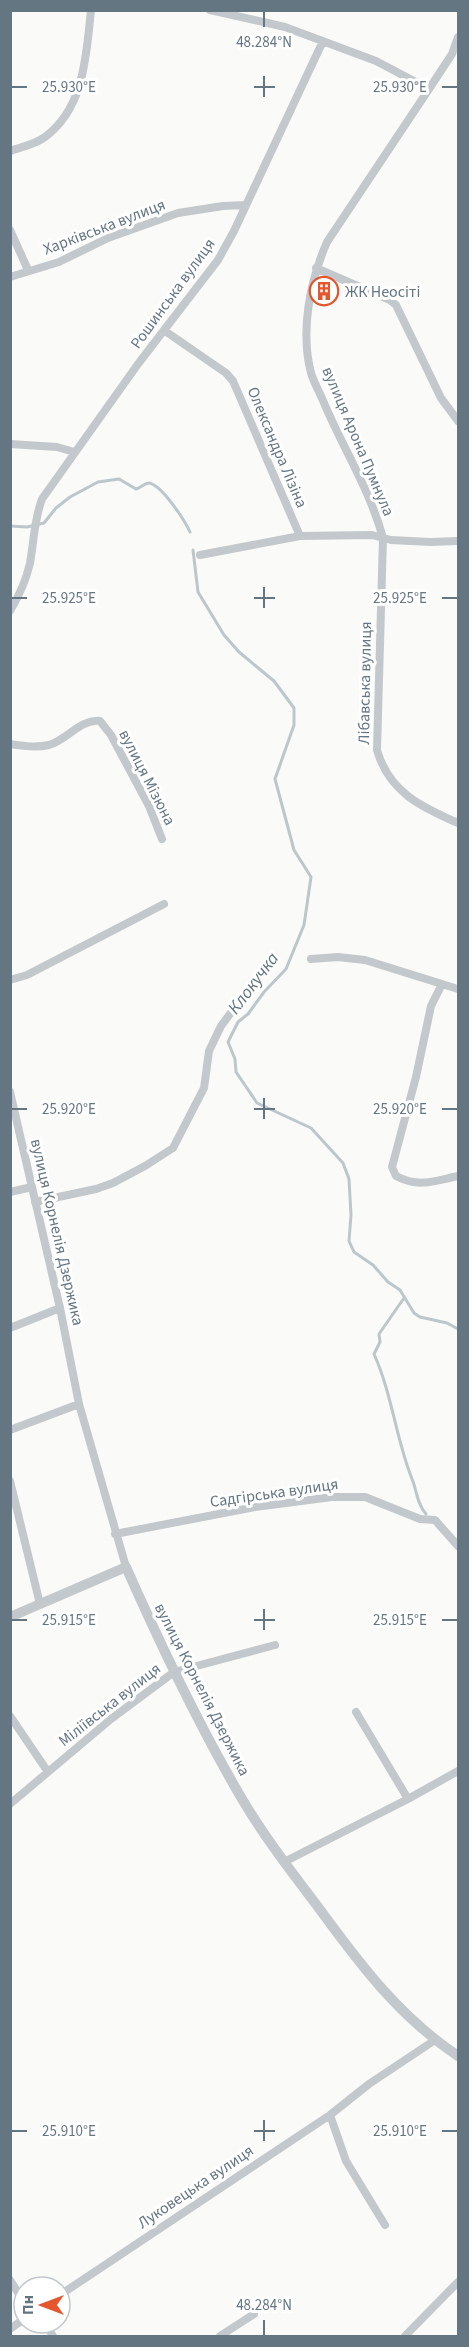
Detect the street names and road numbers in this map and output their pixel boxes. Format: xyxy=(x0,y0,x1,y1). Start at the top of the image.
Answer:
street label: Харківська вулиця xyxy=(40,193,169,260)
street label: Рошинська вулиця xyxy=(125,234,220,353)
street label: вулиця Арона Пумнула xyxy=(317,363,400,520)
street label: Олександра Лізіна xyxy=(242,383,313,511)
street label: Лібавська вулиця xyxy=(353,621,377,745)
street label: вулиця Мізюна xyxy=(113,726,181,829)
street label: вулиця Корнелія Дзержика xyxy=(25,1137,89,1328)
street label: Садгірська вулиця xyxy=(209,1473,340,1513)
street label: вулиця Корнелія Дзержика xyxy=(149,1599,255,1780)
street label: Міліївська вулиця xyxy=(54,1658,165,1752)
street label: Луковецька вулиця xyxy=(133,2140,258,2234)

